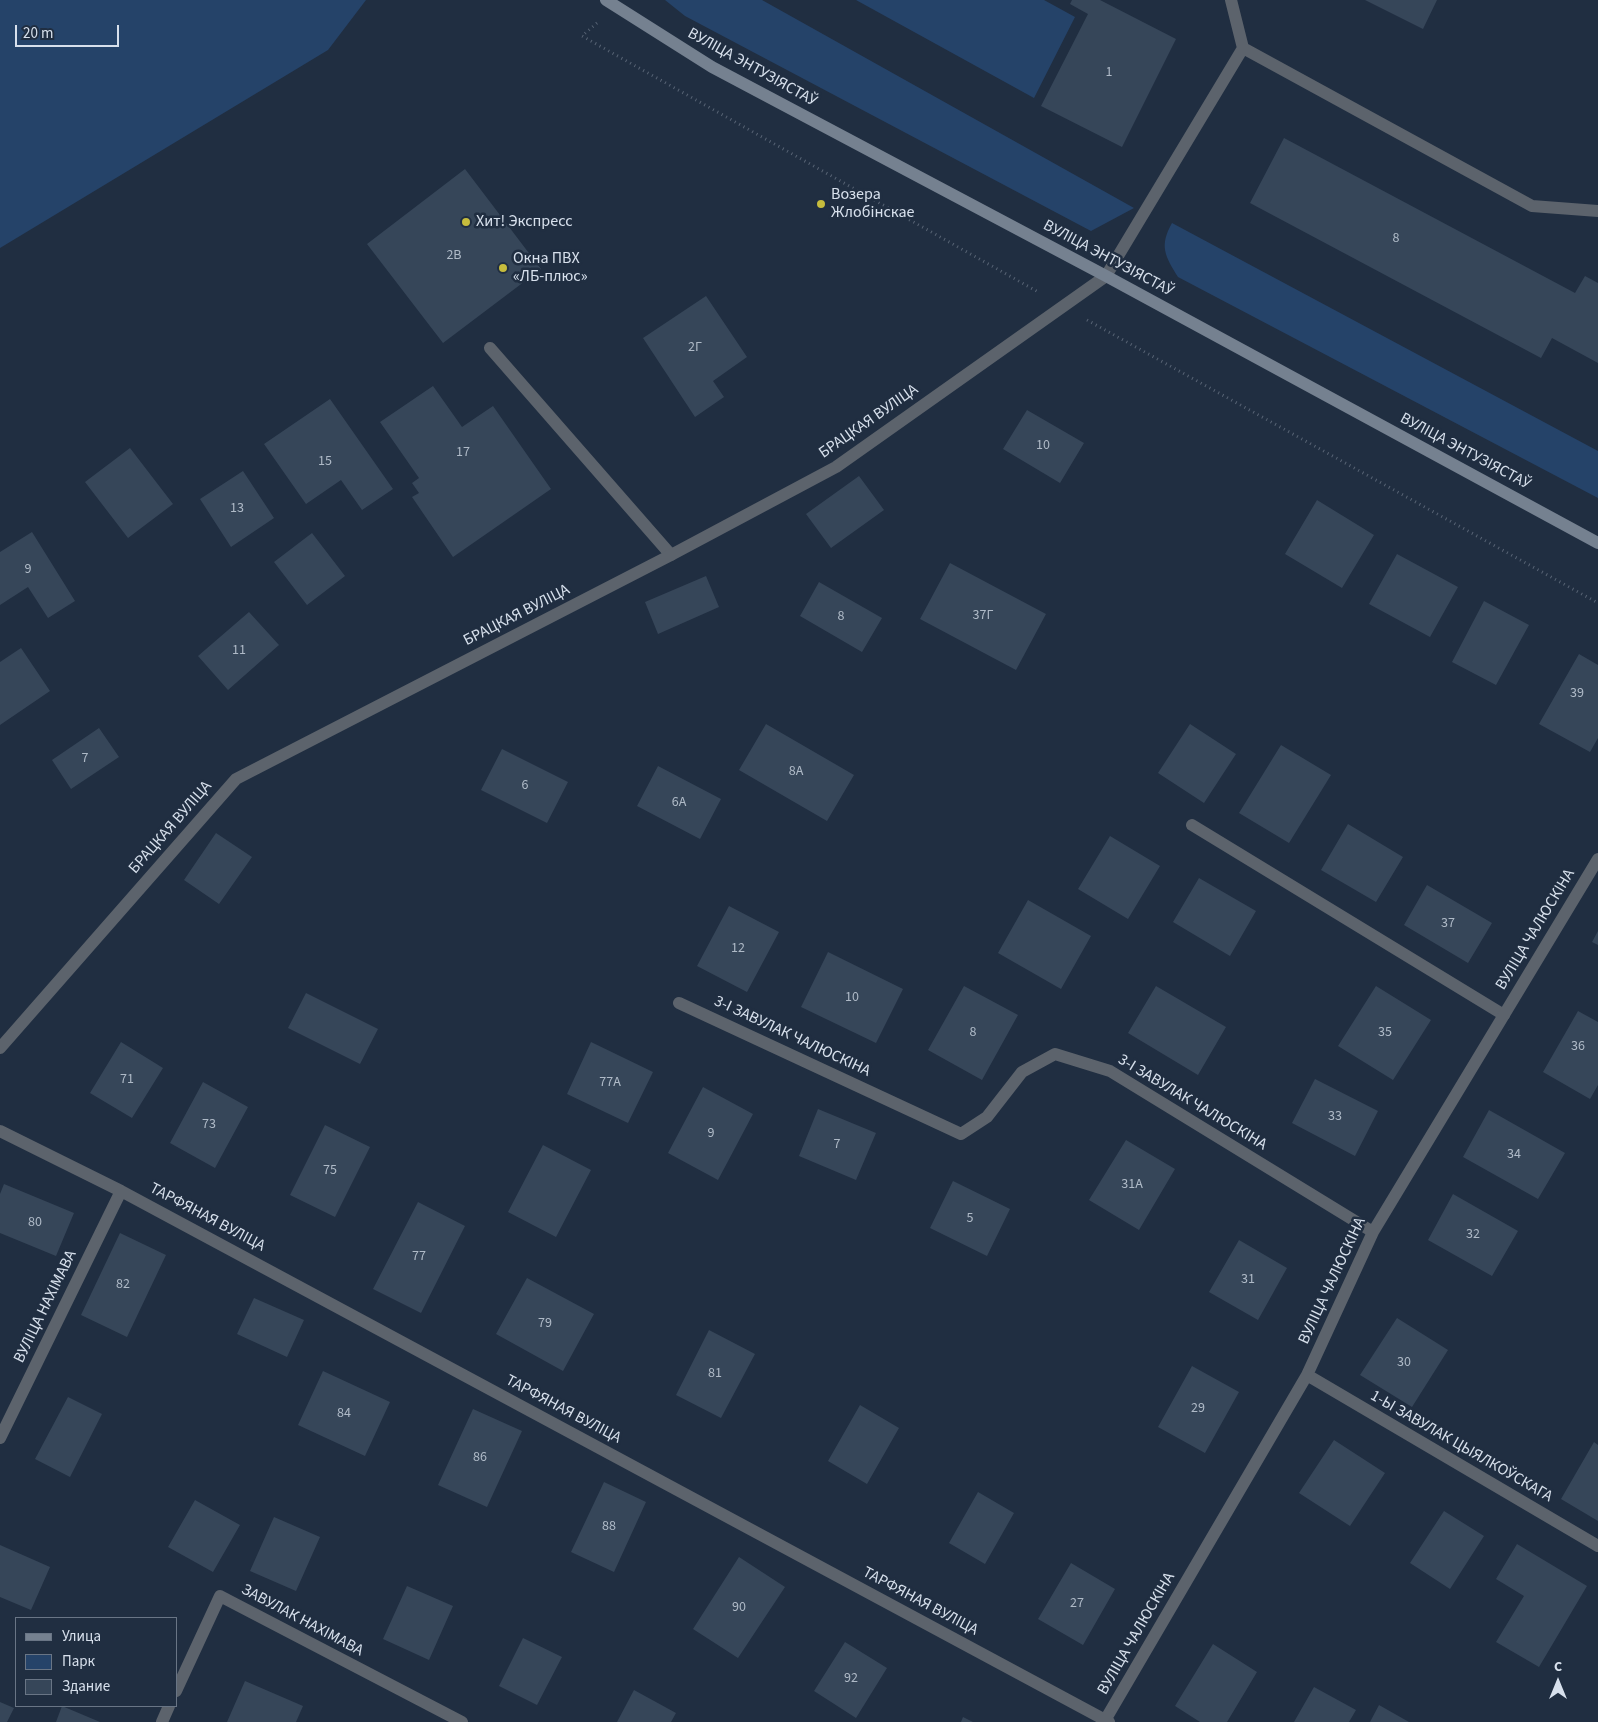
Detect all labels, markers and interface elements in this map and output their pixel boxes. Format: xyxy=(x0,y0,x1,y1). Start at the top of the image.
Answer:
scale bar xyxy=(18,15,121,47)
text: 20 m xyxy=(23,23,53,44)
street label: ВУЛІЦА ЭНТУЗІЯСТАЎ xyxy=(684,24,820,112)
house number: 1 xyxy=(1106,65,1112,81)
place label: Возера Жлобінскае xyxy=(831,185,914,223)
marker: Возера Жлобінскае xyxy=(815,198,827,210)
place label: Хит! Экспресс xyxy=(476,212,572,232)
marker: Хит! Экспресс xyxy=(460,216,472,228)
street label: ВУЛІЦА ЭНТУЗІЯСТАЎ xyxy=(1039,216,1177,302)
house number: 8 xyxy=(1393,231,1399,247)
house number: 2В xyxy=(446,248,462,264)
place label: Окна ПВХ «ЛБ-плюс» xyxy=(513,249,588,287)
marker: Окна ПВХ «ЛБ-плюс» xyxy=(497,262,509,274)
house number: 2Г xyxy=(688,340,702,356)
street label: БРАЦКАЯ ВУЛІЦА xyxy=(816,381,922,463)
street label: ВУЛІЦА ЭНТУЗІЯСТАЎ xyxy=(1396,409,1534,495)
house number: 10 xyxy=(1036,438,1050,454)
house number: 17 xyxy=(456,445,470,461)
house number: 15 xyxy=(318,454,332,470)
house number: 13 xyxy=(230,501,244,517)
house number: 9 xyxy=(25,562,31,578)
street label: БРАЦКАЯ ВУЛІЦА xyxy=(461,581,573,651)
house number: 37Г xyxy=(973,608,993,624)
house number: 8 xyxy=(838,609,844,625)
house number: 11 xyxy=(232,643,246,659)
house number: 39 xyxy=(1570,686,1584,702)
house number: 7 xyxy=(82,751,88,767)
house number: 8А xyxy=(789,764,803,780)
street label: БРАЦКАЯ ВУЛІЦА xyxy=(125,778,217,878)
house number: 6 xyxy=(522,778,528,794)
house number: 6А xyxy=(672,795,686,811)
street label: ВУЛІЦА ЧАЛЮСКІНА xyxy=(1492,866,1580,994)
house number: 37 xyxy=(1441,916,1455,932)
house number: 12 xyxy=(731,941,745,957)
house number: 10 xyxy=(845,990,859,1006)
street label: 3-І ЗАВУЛАК ЧАЛЮСКІНА xyxy=(711,992,873,1082)
house number: 8 xyxy=(970,1025,976,1041)
house number: 35 xyxy=(1378,1025,1392,1041)
house number: 36 xyxy=(1571,1039,1585,1055)
street label: 3-І ЗАВУЛАК ЧАЛЮСКІНА xyxy=(1114,1051,1270,1155)
house number: 71 xyxy=(120,1072,134,1088)
house number: 77А xyxy=(599,1075,621,1091)
house number: 33 xyxy=(1328,1109,1342,1125)
house number: 73 xyxy=(202,1117,216,1133)
house number: 9 xyxy=(708,1126,714,1142)
house number: 7 xyxy=(834,1137,840,1153)
house number: 34 xyxy=(1507,1147,1521,1163)
house number: 75 xyxy=(323,1163,337,1179)
house number: 31А xyxy=(1121,1177,1143,1193)
street label: ТАРФЯНАЯ ВУЛІЦА xyxy=(146,1179,268,1257)
house number: 5 xyxy=(967,1211,973,1227)
street label: ВУЛІЦА ЧАЛЮСКІНА xyxy=(1295,1214,1371,1348)
house number: 80 xyxy=(28,1215,42,1231)
house number: 32 xyxy=(1466,1227,1480,1243)
street label: ВУЛІЦА НАХІМАВА xyxy=(10,1247,82,1367)
house number: 77 xyxy=(412,1249,426,1265)
house number: 31 xyxy=(1241,1272,1255,1288)
house number: 82 xyxy=(116,1277,130,1293)
house number: 79 xyxy=(538,1316,552,1332)
house number: 30 xyxy=(1397,1355,1411,1371)
house number: 81 xyxy=(708,1366,722,1382)
street label: ТАРФЯНАЯ ВУЛІЦА xyxy=(502,1371,624,1449)
street label: 1-Ы ЗАВУЛАК ЦЫЯЛКОЎСКАГА xyxy=(1366,1387,1556,1507)
house number: 29 xyxy=(1191,1401,1205,1417)
house number: 84 xyxy=(337,1406,351,1422)
house number: 86 xyxy=(473,1450,487,1466)
house number: 88 xyxy=(602,1519,616,1535)
street label: ТАРФЯНАЯ ВУЛІЦА xyxy=(859,1563,981,1641)
street label: ВУЛІЦА ЧАЛЮСКІНА xyxy=(1094,1570,1180,1698)
street label: ЗАВУЛАК НАХІМАВА xyxy=(238,1581,366,1661)
house number: 27 xyxy=(1070,1596,1084,1612)
house number: 90 xyxy=(732,1600,746,1616)
legend xyxy=(15,1617,178,1707)
text: Улица xyxy=(62,1626,101,1647)
text: Парк xyxy=(62,1651,95,1672)
north arrow xyxy=(1533,1657,1583,1707)
text: С xyxy=(1554,1657,1562,1677)
house number: 92 xyxy=(844,1671,858,1687)
text: Здание xyxy=(62,1676,110,1697)

